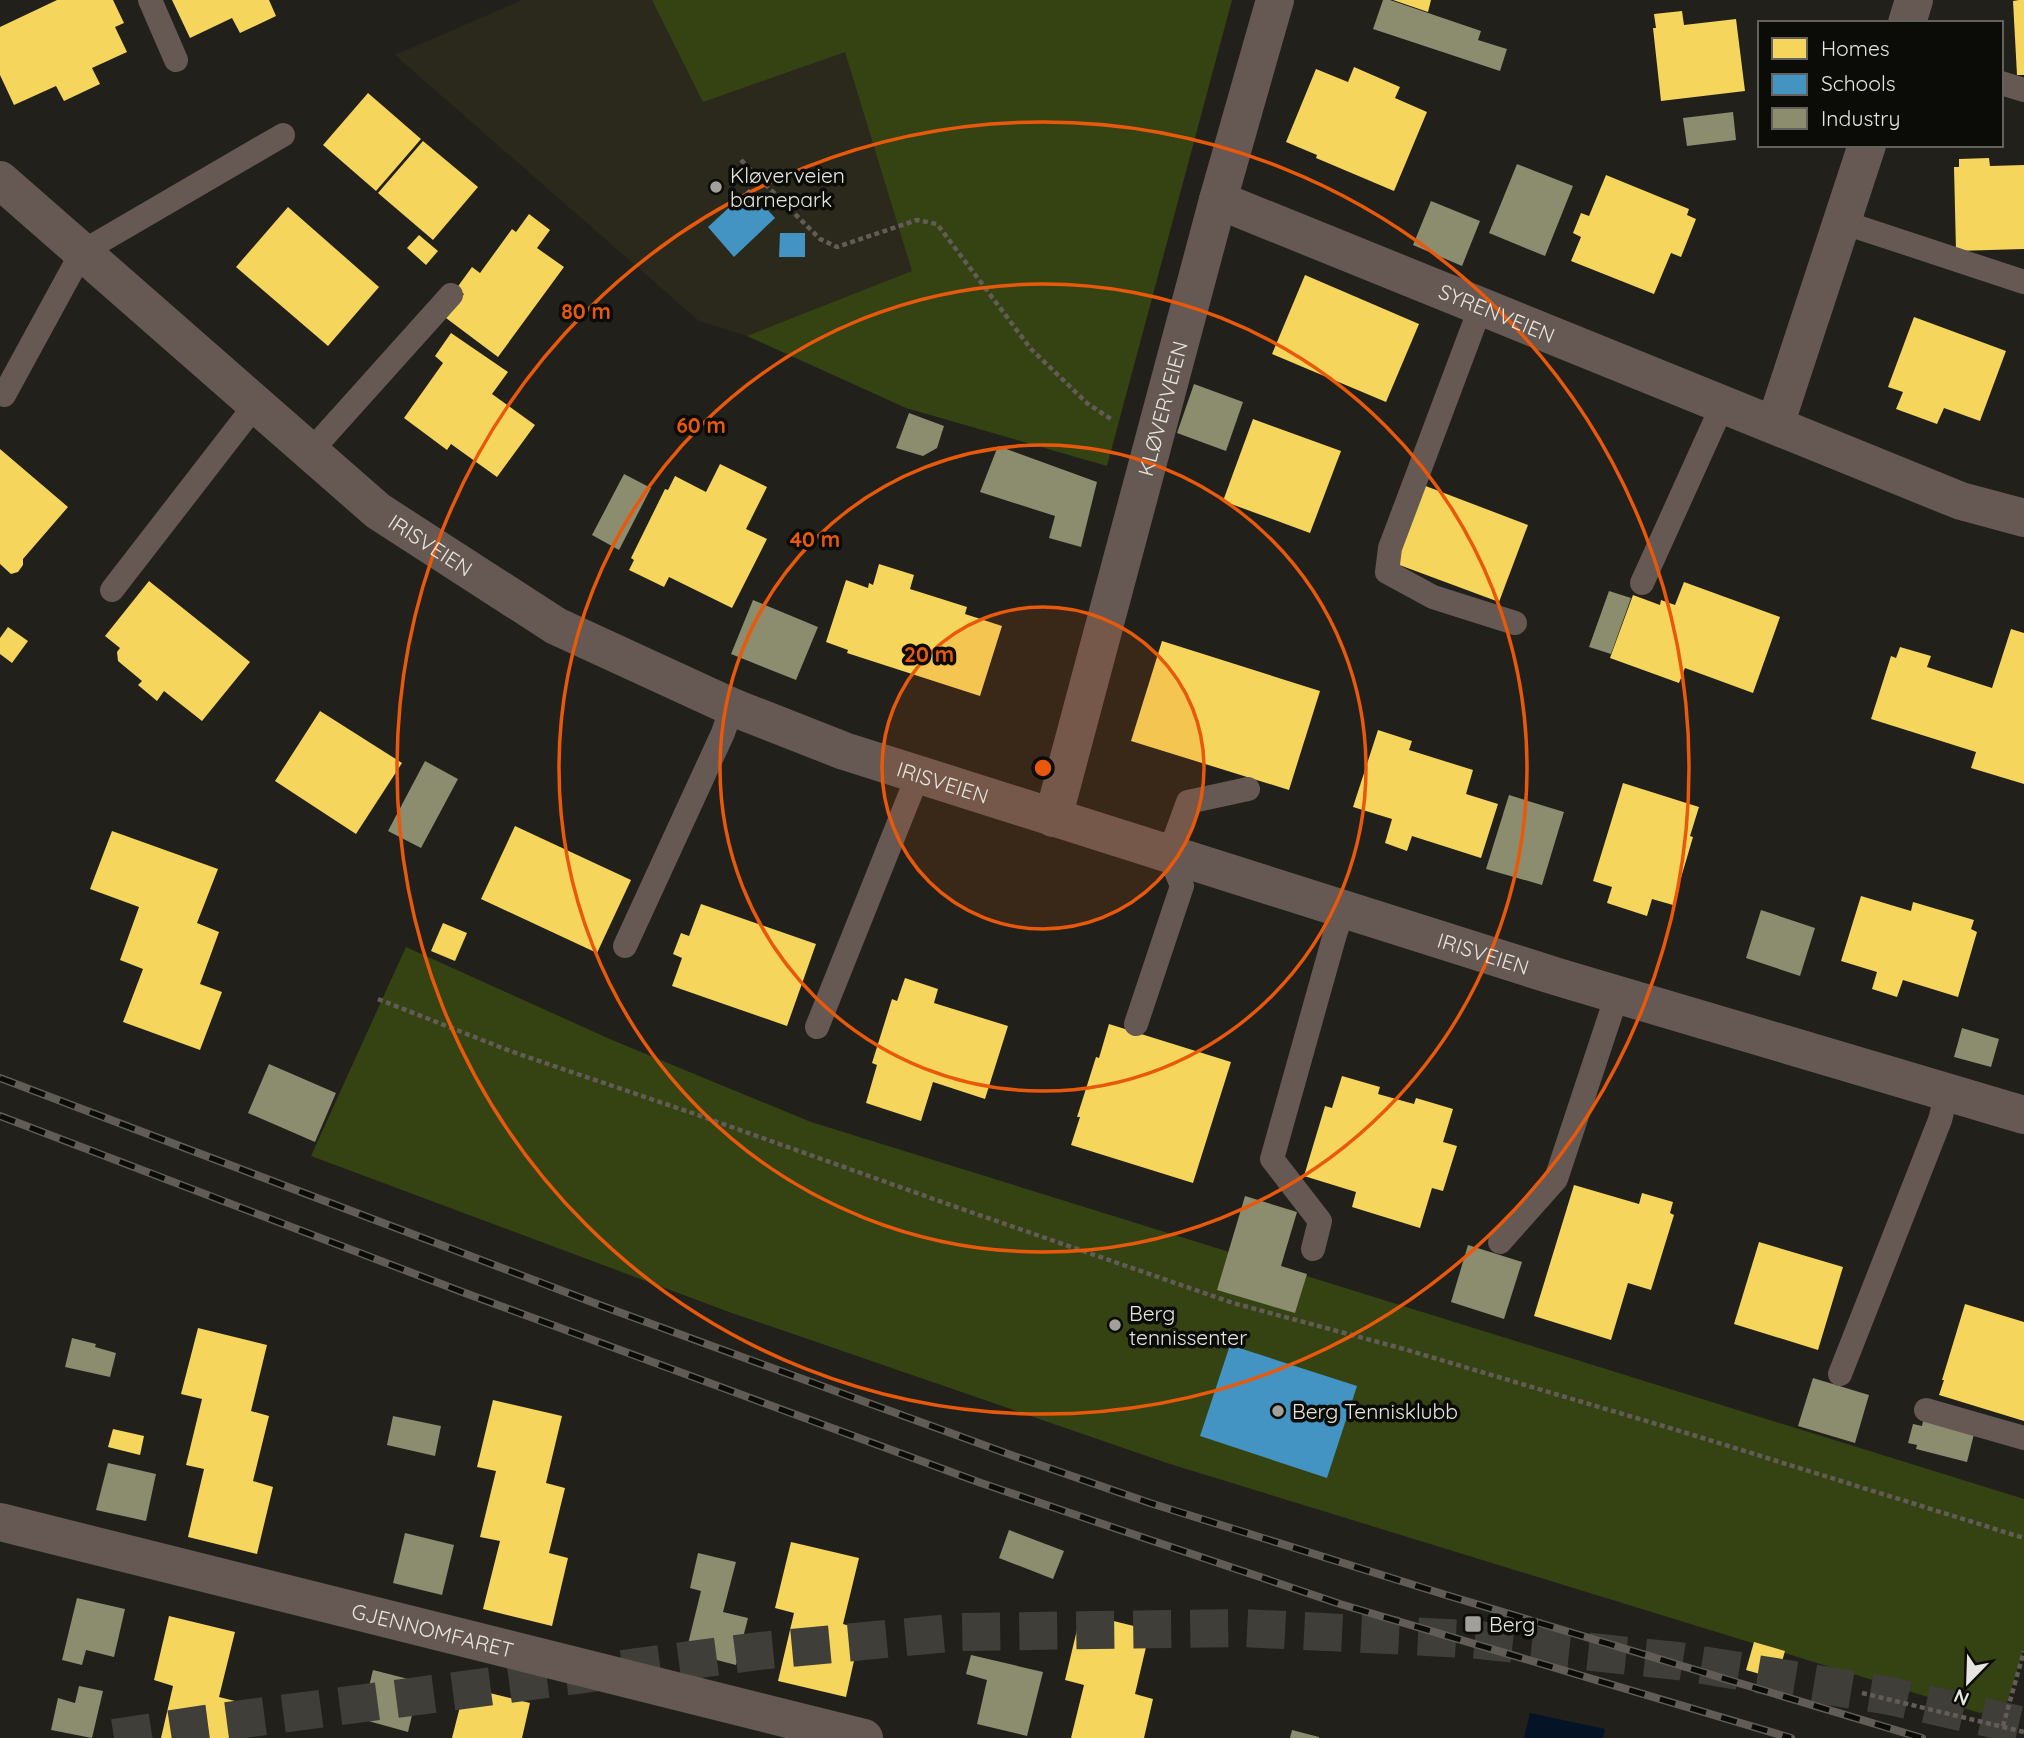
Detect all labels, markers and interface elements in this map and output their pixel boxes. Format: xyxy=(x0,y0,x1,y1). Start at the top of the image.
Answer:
legend xyxy=(1758,21,2003,147)
text: Homes xyxy=(1821,35,1890,61)
text: Schools xyxy=(1821,70,1896,96)
text: Industry xyxy=(1821,105,1900,131)
place label: Kløverveien barnepark xyxy=(730,162,845,212)
marker: Kløverveien barnepark xyxy=(708,179,724,195)
street label: SYRENVEIEN xyxy=(1435,278,1559,348)
text: 80 m xyxy=(561,298,611,324)
street label: KLØVERVEIEN xyxy=(1132,338,1193,479)
text: 60 m xyxy=(676,412,726,438)
street label: IRISVEIEN xyxy=(384,508,477,582)
text: 40 m xyxy=(790,526,840,552)
text: 20 m xyxy=(904,641,954,667)
street label: IRISVEIEN xyxy=(894,756,992,809)
centre of rings xyxy=(1031,756,1055,780)
street label: IRISVEIEN xyxy=(1434,927,1532,980)
place label: Berg tennissenter xyxy=(1129,1300,1247,1350)
marker: Berg tennissenter xyxy=(1107,1317,1123,1333)
place label: Berg Tennisklubb xyxy=(1292,1398,1458,1424)
marker: Berg Tennisklubb xyxy=(1270,1403,1286,1419)
street label: GJENNOMFARET xyxy=(349,1597,516,1663)
place label: Berg xyxy=(1489,1611,1535,1637)
marker: Berg xyxy=(1463,1614,1483,1634)
north arrow xyxy=(1933,1647,2003,1717)
text: N xyxy=(1950,1684,1972,1711)

